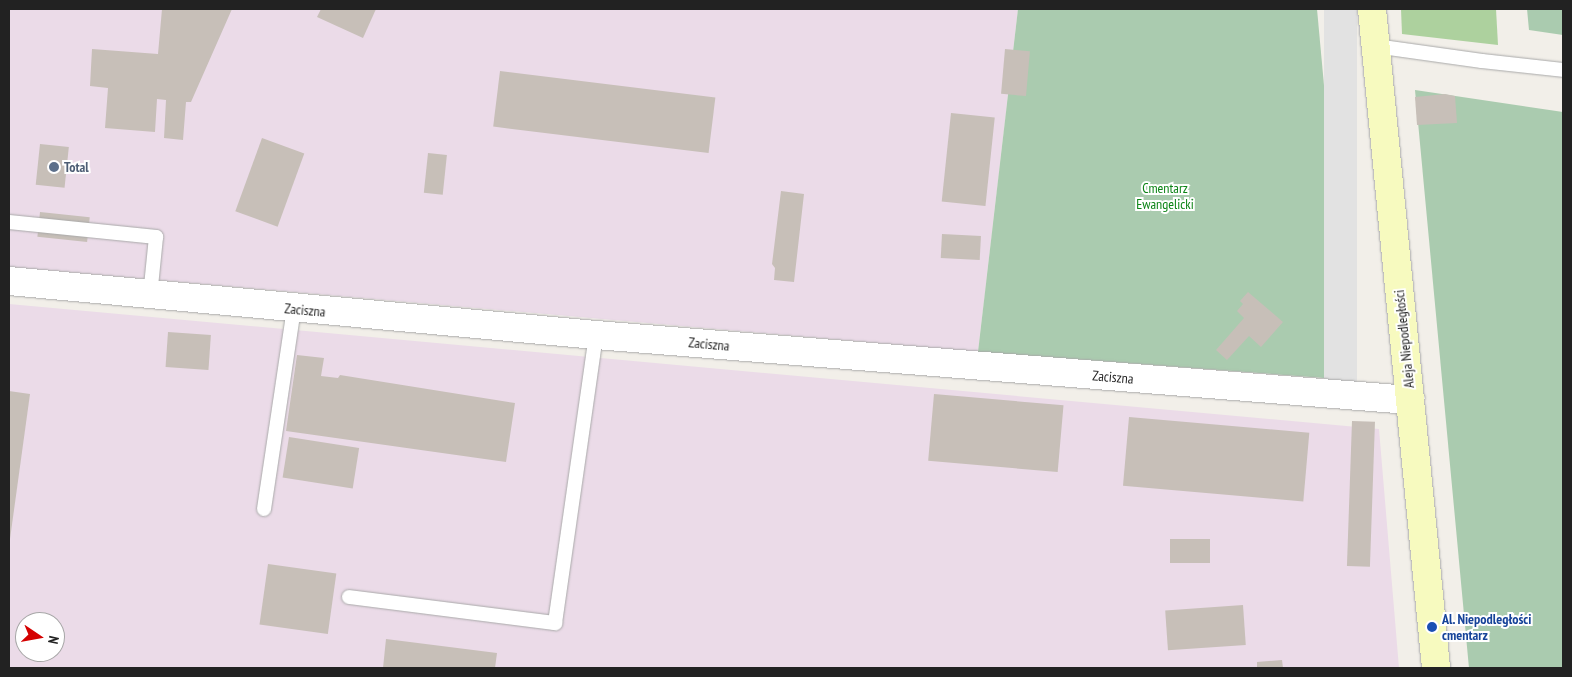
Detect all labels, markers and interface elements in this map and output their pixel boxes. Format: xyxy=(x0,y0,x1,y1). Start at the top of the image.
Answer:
place label: Total xyxy=(64,159,89,175)
marker: Total xyxy=(48,161,60,173)
park label: Cmentarz Ewangelicki xyxy=(1136,180,1194,212)
street label: Aleja Niepodległości xyxy=(1390,289,1418,389)
street label: Zaciszna xyxy=(284,300,326,320)
street label: Zaciszna xyxy=(688,334,730,354)
street label: Zaciszna xyxy=(1092,367,1134,387)
place label: Al. Niepodległości cmentarz xyxy=(1442,611,1532,644)
north arrow xyxy=(15,612,65,662)
marker: Al. Niepodległości cmentarz xyxy=(1426,621,1438,633)
text: N xyxy=(44,634,63,645)

